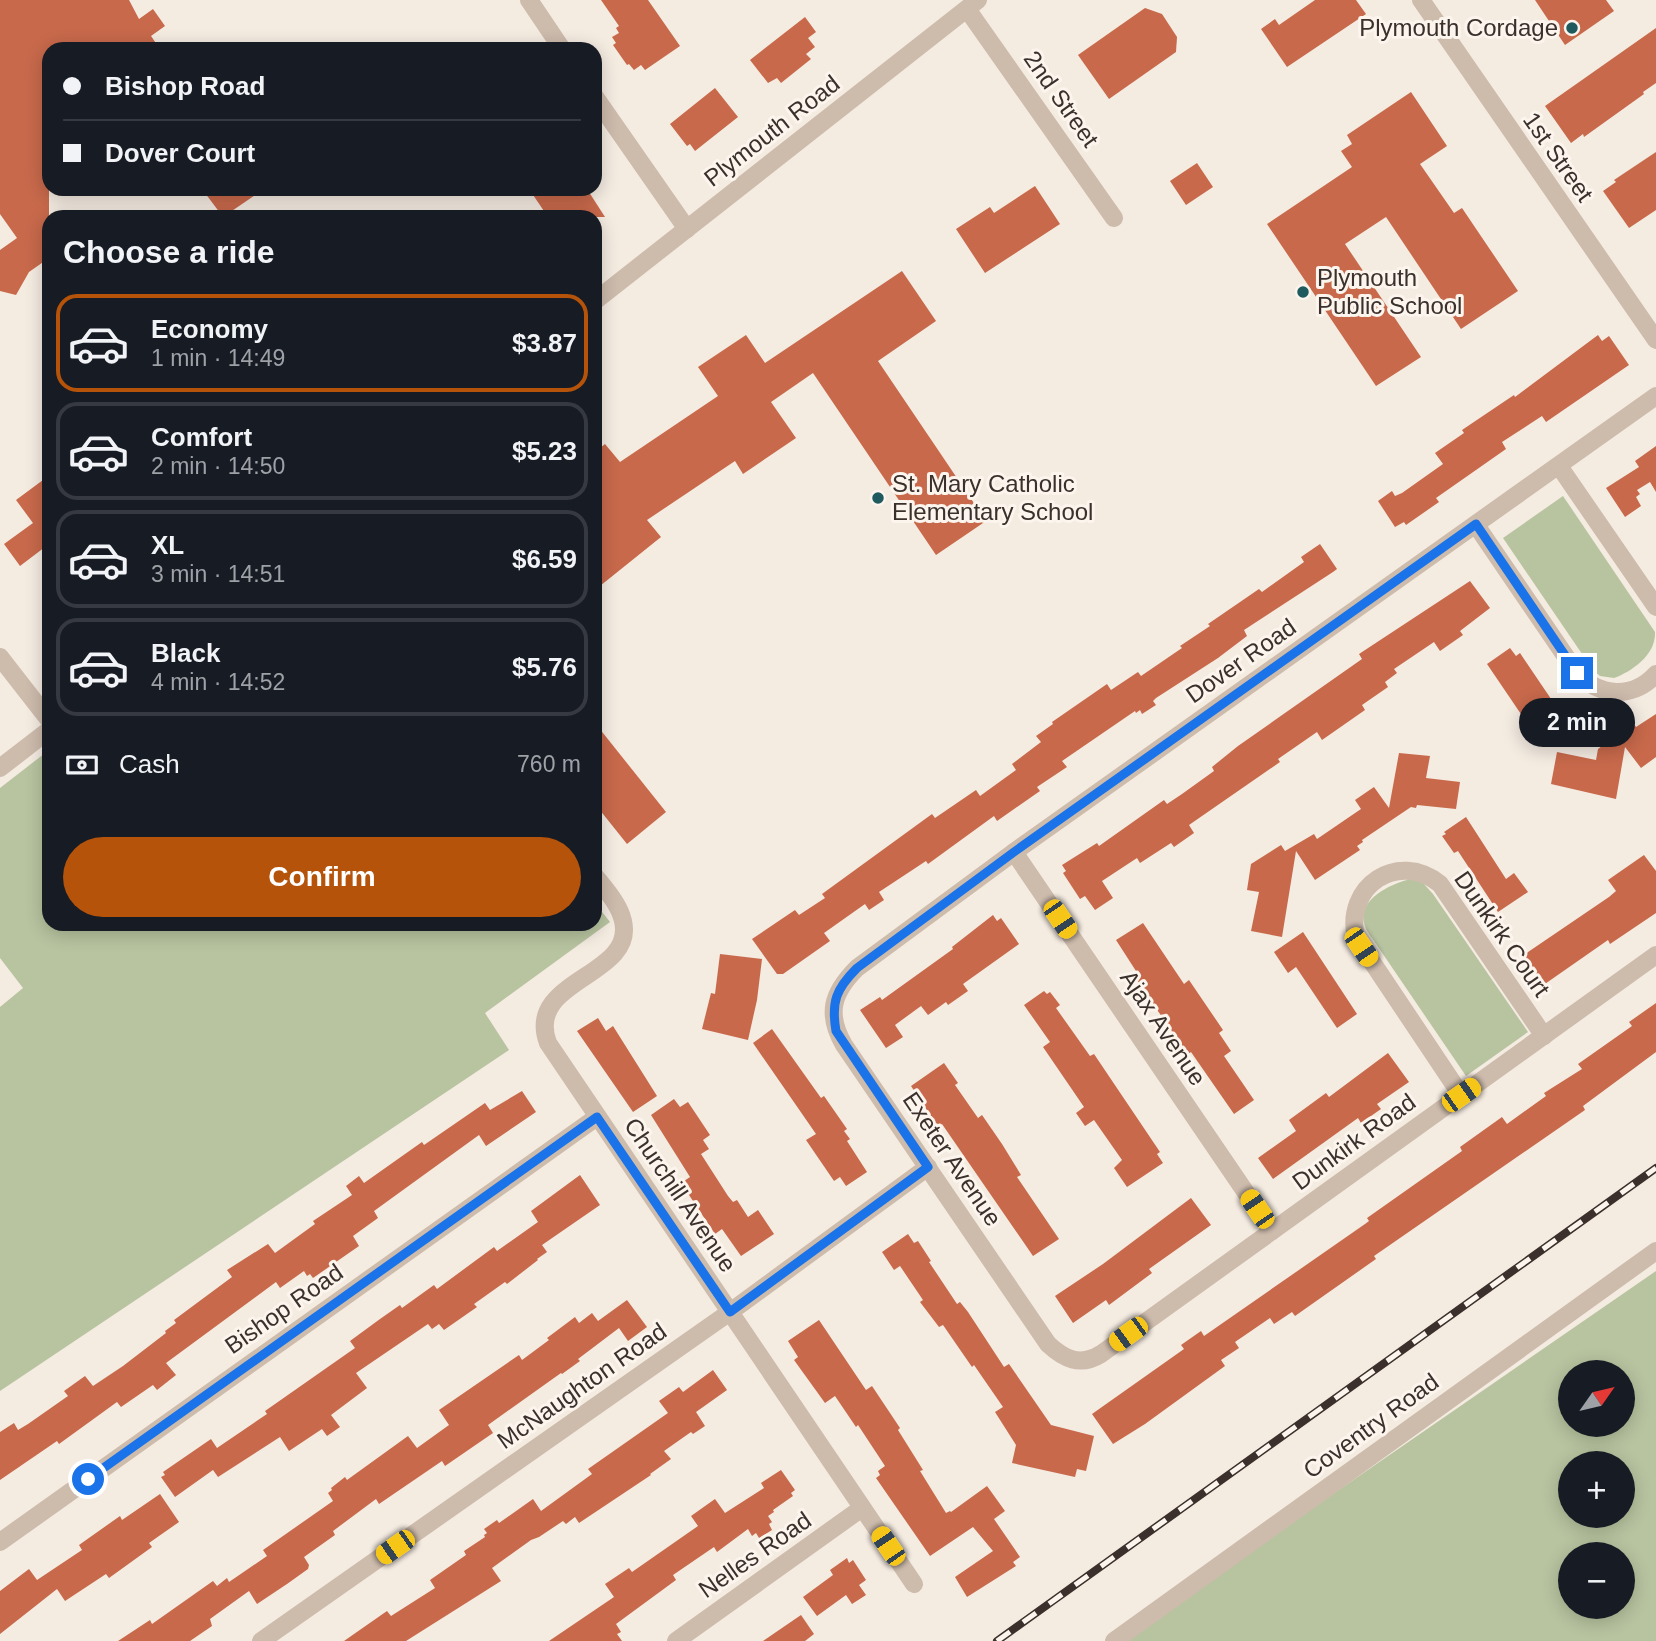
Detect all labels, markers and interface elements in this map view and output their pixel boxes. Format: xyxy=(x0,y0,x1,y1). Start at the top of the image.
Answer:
place label: Plymouth Cordage xyxy=(1359,14,1558,41)
marker: Plymouth Cordage xyxy=(1564,20,1580,36)
street label: 2nd Street xyxy=(1019,46,1104,152)
street label: Plymouth Road xyxy=(699,69,845,192)
text: Bishop Road xyxy=(105,71,265,101)
street label: 1st Street xyxy=(1518,107,1599,207)
text: Dover Court xyxy=(105,138,255,168)
text: Choose a ride xyxy=(63,234,275,270)
place label: Plymouth Public School xyxy=(1317,264,1462,319)
marker: Plymouth Public School xyxy=(1295,284,1311,300)
icon: car xyxy=(67,312,130,375)
text: Economy xyxy=(151,314,268,344)
text: $3.87 xyxy=(512,328,577,358)
text: 1 min · 14:49 xyxy=(151,345,285,371)
icon: car xyxy=(67,420,130,483)
text: Comfort xyxy=(151,422,252,452)
text: $5.23 xyxy=(512,436,577,466)
text: 2 min · 14:50 xyxy=(151,453,285,479)
place label: St. Mary Catholic Elementary School xyxy=(892,470,1093,525)
marker: St. Mary Catholic Elementary School xyxy=(870,490,886,506)
icon: car xyxy=(67,528,130,591)
text: XL xyxy=(151,530,184,560)
text: $6.59 xyxy=(512,544,577,574)
text: 3 min · 14:51 xyxy=(151,561,285,587)
street label: Dover Road xyxy=(1181,613,1301,708)
icon: car xyxy=(67,636,130,699)
text: Black xyxy=(151,638,220,668)
text: $5.76 xyxy=(512,652,577,682)
route end xyxy=(1561,657,1593,689)
text: 4 min · 14:52 xyxy=(151,669,285,695)
callout: 2 min xyxy=(1519,698,1635,746)
text: 2 min xyxy=(1547,709,1607,735)
icon: cash xyxy=(63,746,101,784)
text: Cash xyxy=(119,749,180,779)
text: 760 m xyxy=(517,751,581,777)
button: Confirm xyxy=(63,837,581,917)
street label: Dunkirk Court xyxy=(1449,866,1556,1002)
car xyxy=(1040,896,1081,942)
car xyxy=(1341,924,1382,970)
street label: Ajax Avenue xyxy=(1115,965,1212,1090)
car xyxy=(1438,1074,1485,1116)
street label: Exeter Avenue xyxy=(898,1087,1007,1231)
street label: Dunkirk Road xyxy=(1287,1088,1420,1195)
street label: Churchill Avenue xyxy=(619,1113,742,1277)
car xyxy=(1237,1186,1278,1232)
street label: Bishop Road xyxy=(220,1258,348,1359)
car xyxy=(1105,1313,1152,1355)
street label: McNaughton Road xyxy=(492,1317,671,1454)
north arrow xyxy=(1558,1360,1634,1437)
map controls xyxy=(1558,1360,1635,1619)
street label: Coventry Road xyxy=(1298,1368,1443,1484)
button: + xyxy=(1558,1451,1635,1528)
route start xyxy=(72,1463,104,1495)
street label: Nelles Road xyxy=(693,1506,816,1603)
car xyxy=(868,1523,909,1569)
car xyxy=(372,1526,419,1568)
button: − xyxy=(1558,1542,1635,1619)

